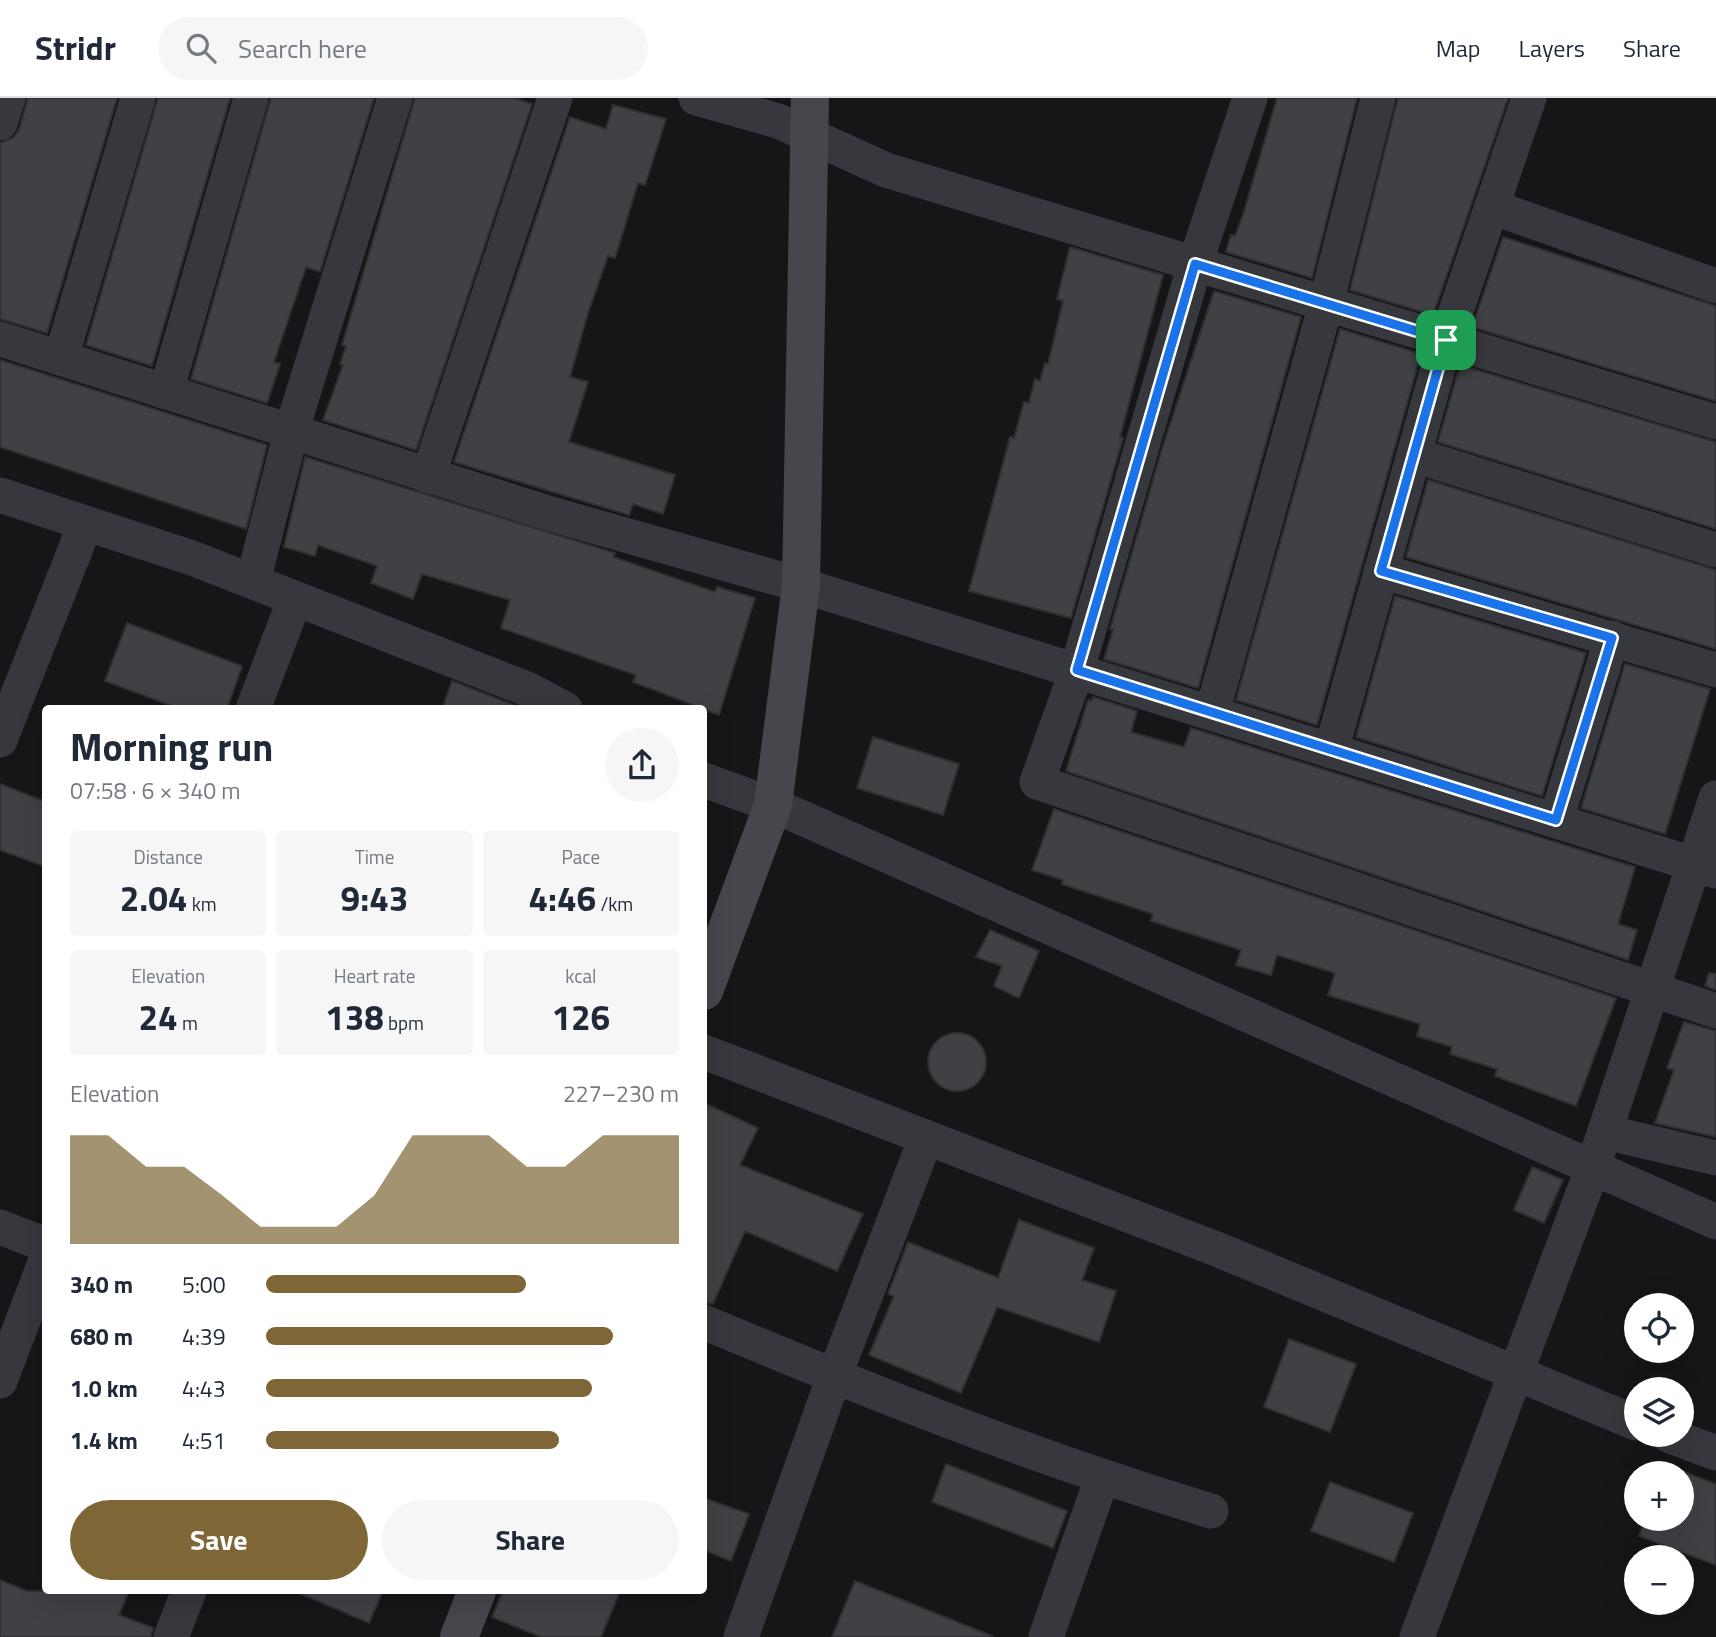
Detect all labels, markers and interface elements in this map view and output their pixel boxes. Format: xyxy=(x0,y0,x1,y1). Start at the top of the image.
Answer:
search box xyxy=(158,17,648,80)
text: Stridr xyxy=(35,23,116,73)
icon: search xyxy=(182,29,220,67)
text: Search here xyxy=(238,29,367,68)
text: Map xyxy=(1436,30,1481,66)
text: Layers xyxy=(1519,30,1585,66)
text: Share xyxy=(1623,30,1681,66)
pin xyxy=(1416,310,1476,370)
icon: arrive xyxy=(1427,321,1465,359)
text: Morning run xyxy=(70,718,273,776)
button: share xyxy=(605,728,679,802)
text: 07:58 · 6 × 340 m xyxy=(70,773,240,808)
text: Distance xyxy=(133,842,203,871)
text: Time xyxy=(355,842,394,871)
text: Pace xyxy=(562,842,600,871)
text: 2.04 xyxy=(120,871,187,925)
text: 9:43 xyxy=(341,871,408,925)
text: 4:46 xyxy=(528,871,596,925)
text: km xyxy=(187,889,217,918)
text: /km xyxy=(596,889,633,918)
text: Elevation xyxy=(131,961,205,990)
text: Heart rate xyxy=(334,961,415,990)
text: kcal xyxy=(565,961,596,990)
text: 24 xyxy=(139,990,178,1044)
text: 138 xyxy=(325,990,384,1044)
text: 126 xyxy=(551,990,610,1044)
text: m xyxy=(178,1008,198,1037)
text: bpm xyxy=(384,1008,424,1037)
text: Elevation xyxy=(70,1076,159,1111)
text: 227–230 m xyxy=(563,1076,679,1111)
text: 340 m xyxy=(70,1267,133,1302)
text: 5:00 xyxy=(182,1267,226,1302)
map controls xyxy=(1624,1293,1694,1615)
button: locate xyxy=(1624,1293,1694,1363)
text: 680 m xyxy=(70,1319,133,1354)
text: 4:39 xyxy=(182,1319,226,1354)
text: 1.0 km xyxy=(70,1371,138,1406)
text: 4:43 xyxy=(182,1371,226,1406)
button: layers xyxy=(1624,1377,1694,1447)
text: 1.4 km xyxy=(70,1423,138,1458)
text: 4:51 xyxy=(182,1423,226,1458)
button: + xyxy=(1624,1461,1694,1531)
button: Save xyxy=(70,1500,368,1580)
button: Share xyxy=(382,1500,679,1580)
button: − xyxy=(1624,1545,1694,1615)

